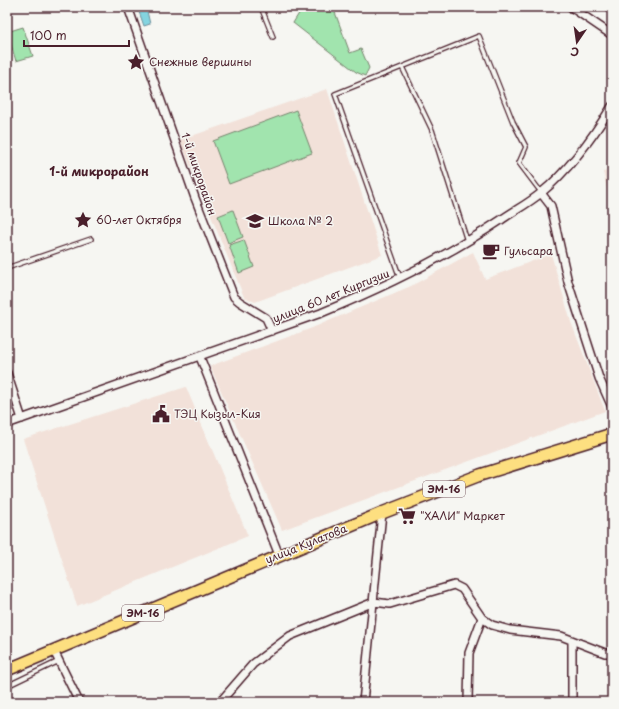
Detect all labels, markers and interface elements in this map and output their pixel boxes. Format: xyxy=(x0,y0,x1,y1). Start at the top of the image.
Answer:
scale bar xyxy=(24,22,129,48)
north arrow xyxy=(557,22,597,62)
text: 100 m xyxy=(30,26,67,44)
text: С xyxy=(569,43,581,61)
place icon: Снежные вершины xyxy=(126,52,146,72)
place label: Снежные вершины xyxy=(149,53,252,70)
street label: 1-й микрорайон xyxy=(177,130,222,218)
district label: 1-й микрорайон xyxy=(49,162,149,180)
place icon: 60-лет Октября xyxy=(73,210,93,230)
place label: 60-лет Октября xyxy=(96,211,182,228)
school or university icon: Школа № 2 xyxy=(245,211,265,231)
place label: Школа № 2 xyxy=(268,212,333,229)
cafe icon: Гульсара xyxy=(481,241,501,261)
place label: Гульсара xyxy=(504,242,553,259)
street label: улица 60 лет Киргизии xyxy=(270,264,392,327)
public building icon: ТЭЦ Кызыл-Кия xyxy=(151,404,171,424)
place label: ТЭЦ Кызыл-Кия xyxy=(174,405,261,422)
road number: ЭМ-16 xyxy=(423,481,465,497)
supermarket icon: "ХАЛИ" Маркет xyxy=(397,506,417,526)
place label: "ХАЛИ" Маркет xyxy=(420,507,505,524)
street label: улица Кулатова xyxy=(262,519,349,568)
road number: ЭМ-16 xyxy=(122,605,164,621)

